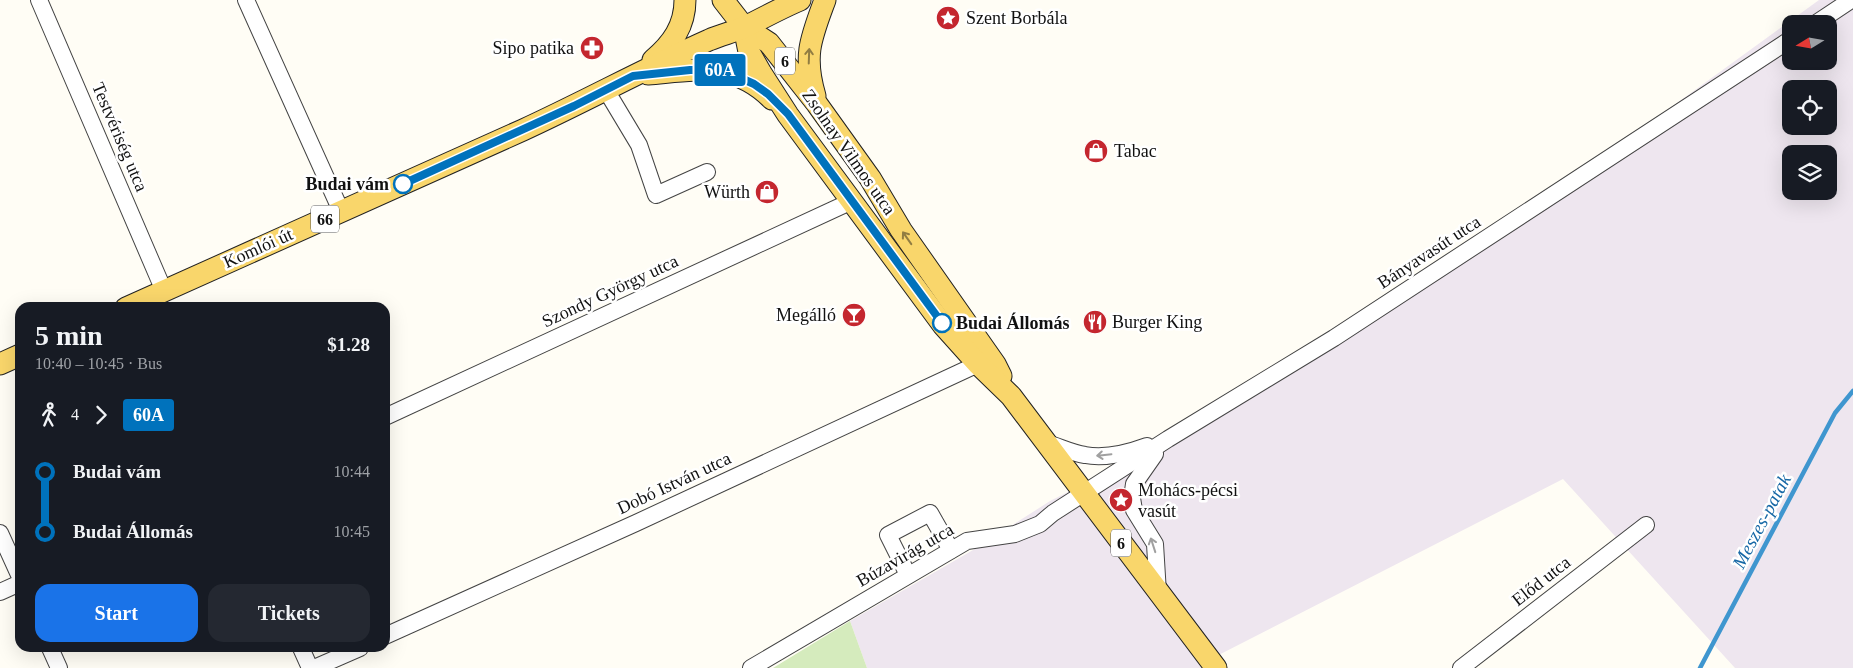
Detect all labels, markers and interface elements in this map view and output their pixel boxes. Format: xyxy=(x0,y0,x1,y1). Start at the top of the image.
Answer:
place icon: Szent Borbála xyxy=(935,5,961,31)
place label: Szent Borbála xyxy=(966,8,1067,28)
north arrow xyxy=(1782,15,1838,70)
map controls xyxy=(1782,15,1837,200)
pharmacy icon: Sipo patika xyxy=(579,35,605,61)
place label: Sipo patika xyxy=(493,38,574,58)
road number: 6 xyxy=(775,48,795,74)
one-way arrow xyxy=(804,49,814,65)
line badge: 60A xyxy=(691,54,749,86)
text: 60A xyxy=(705,60,736,80)
street label: Testvériség utca xyxy=(88,80,152,194)
button: locate xyxy=(1782,80,1837,135)
street label: Zsolnay Vilmos utca xyxy=(798,85,900,219)
shop icon: Tabac xyxy=(1083,138,1109,164)
place label: Tabac xyxy=(1114,141,1157,161)
button: layers xyxy=(1782,145,1837,200)
place label: Budai vám xyxy=(305,174,389,194)
marker: Budai vám xyxy=(393,174,413,194)
shop icon: Würth xyxy=(754,179,780,205)
place label: Würth xyxy=(704,182,750,202)
road number: 66 xyxy=(311,205,339,232)
street label: Bányavasút utca xyxy=(1374,211,1484,293)
street label: Komlói út xyxy=(220,224,296,272)
one-way arrow xyxy=(902,231,912,245)
street label: Szondy György utca xyxy=(539,251,681,331)
bar icon: Megálló xyxy=(841,302,867,328)
place label: Megálló xyxy=(776,305,836,325)
restaurant icon: Burger King xyxy=(1082,309,1108,335)
place label: Budai Állomás xyxy=(956,312,1070,333)
place label: Burger King xyxy=(1112,312,1202,332)
marker: Budai Állomás xyxy=(932,313,952,333)
text: 5 min xyxy=(35,320,103,351)
text: $1.28 xyxy=(327,334,370,355)
text: 10:40 – 10:45 · Bus xyxy=(35,355,162,372)
icon: walk xyxy=(35,401,63,429)
icon: forward xyxy=(87,401,115,429)
text: 60A xyxy=(133,405,164,425)
text: 4 xyxy=(71,406,79,423)
street label: Dobó István utca xyxy=(614,448,734,518)
one-way arrow xyxy=(1097,451,1113,460)
text: Budai vám xyxy=(73,461,161,482)
text: 10:44 xyxy=(334,463,370,480)
water label: Meszes-patak xyxy=(1727,470,1795,573)
place label: Mohács-pécsi vasút xyxy=(1138,480,1238,521)
place icon: Mohács-pécsi vasút xyxy=(1108,487,1134,513)
street label: Búzavirág utca xyxy=(853,519,957,591)
text: Budai Állomás xyxy=(73,521,193,542)
text: 10:45 xyxy=(334,523,370,540)
road number: 6 xyxy=(1111,530,1131,556)
one-way arrow xyxy=(1147,537,1157,553)
street label: Előd utca xyxy=(1508,552,1574,610)
button: Start xyxy=(35,584,198,642)
button: Tickets xyxy=(208,584,370,642)

